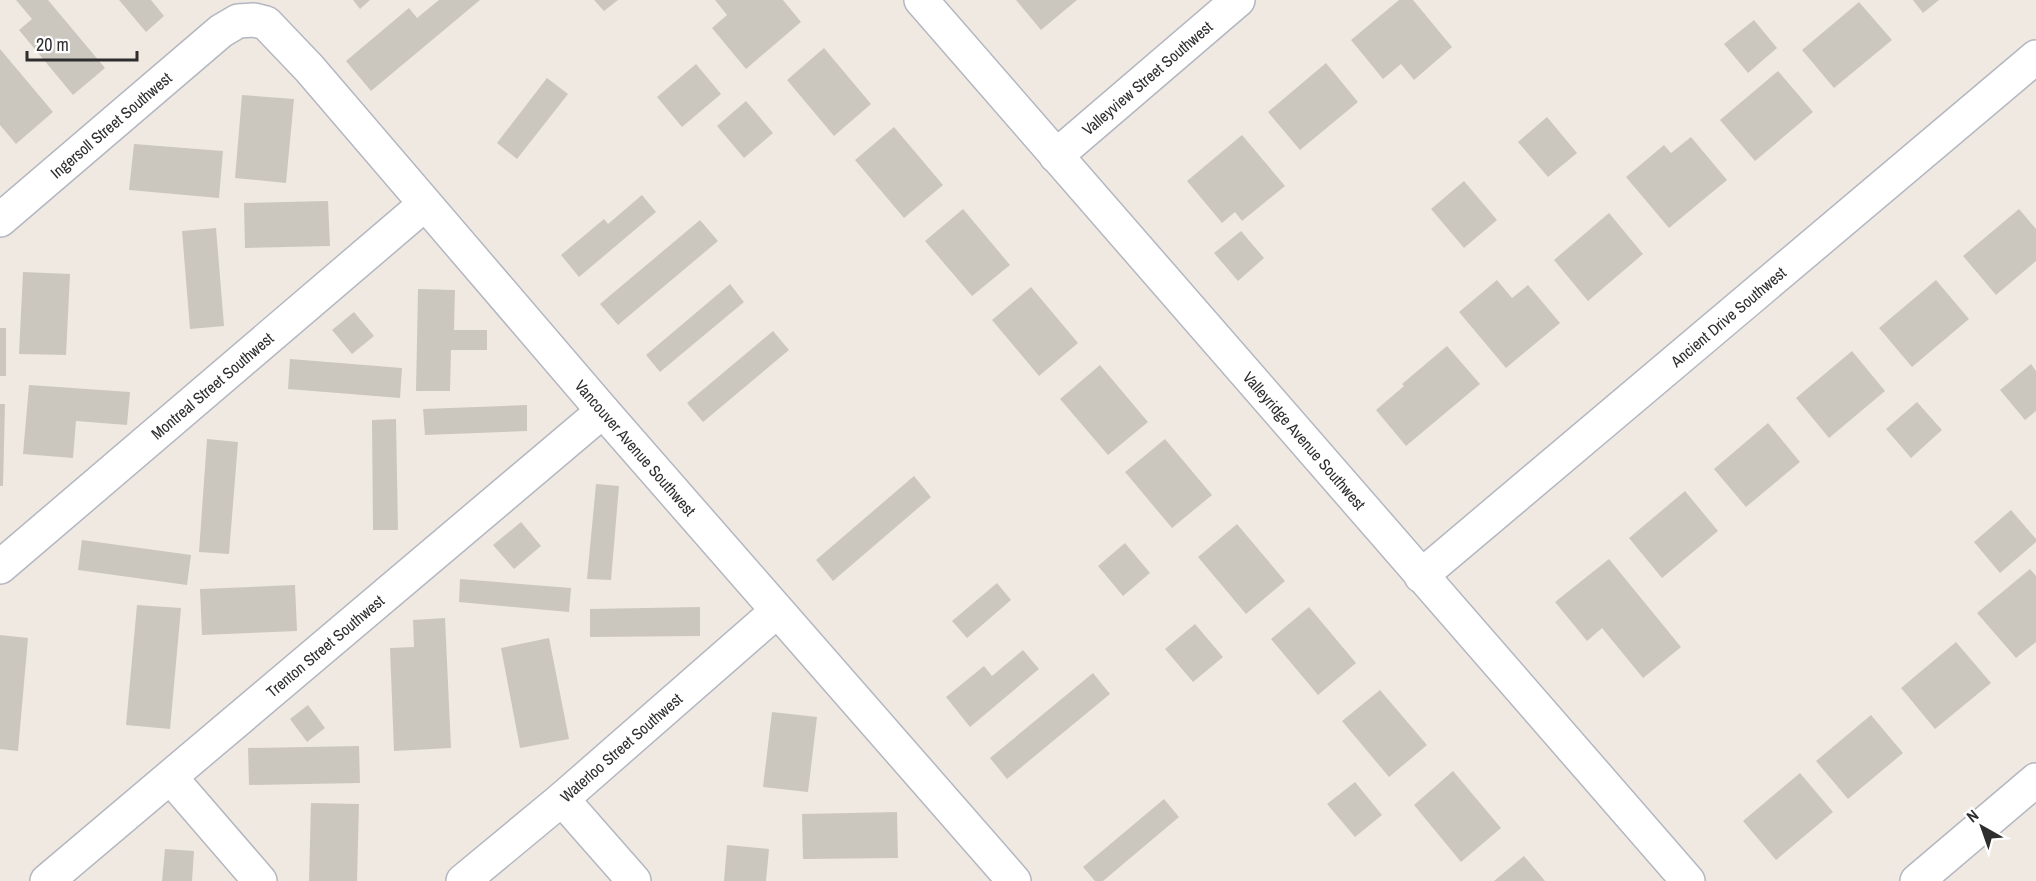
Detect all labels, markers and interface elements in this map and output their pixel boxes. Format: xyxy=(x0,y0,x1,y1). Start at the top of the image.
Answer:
street label: Valleyview Street Southwest xyxy=(1077,15,1217,140)
scale bar xyxy=(27,24,136,62)
text: 20 m xyxy=(36,32,69,57)
street label: Ingersoll Street Southwest xyxy=(46,67,177,183)
street label: Ancient Drive Southwest xyxy=(1665,261,1791,372)
street label: Montreal Street Southwest xyxy=(146,327,278,444)
street label: Valleyridge Avenue Southwest xyxy=(1238,367,1371,515)
street label: Vancouver Avenue Southwest xyxy=(570,375,701,521)
street label: Trenton Street Southwest xyxy=(261,589,389,702)
street label: Waterloo Street Southwest xyxy=(555,688,687,807)
north arrow xyxy=(1952,797,2012,857)
text: N xyxy=(1962,804,1983,827)

